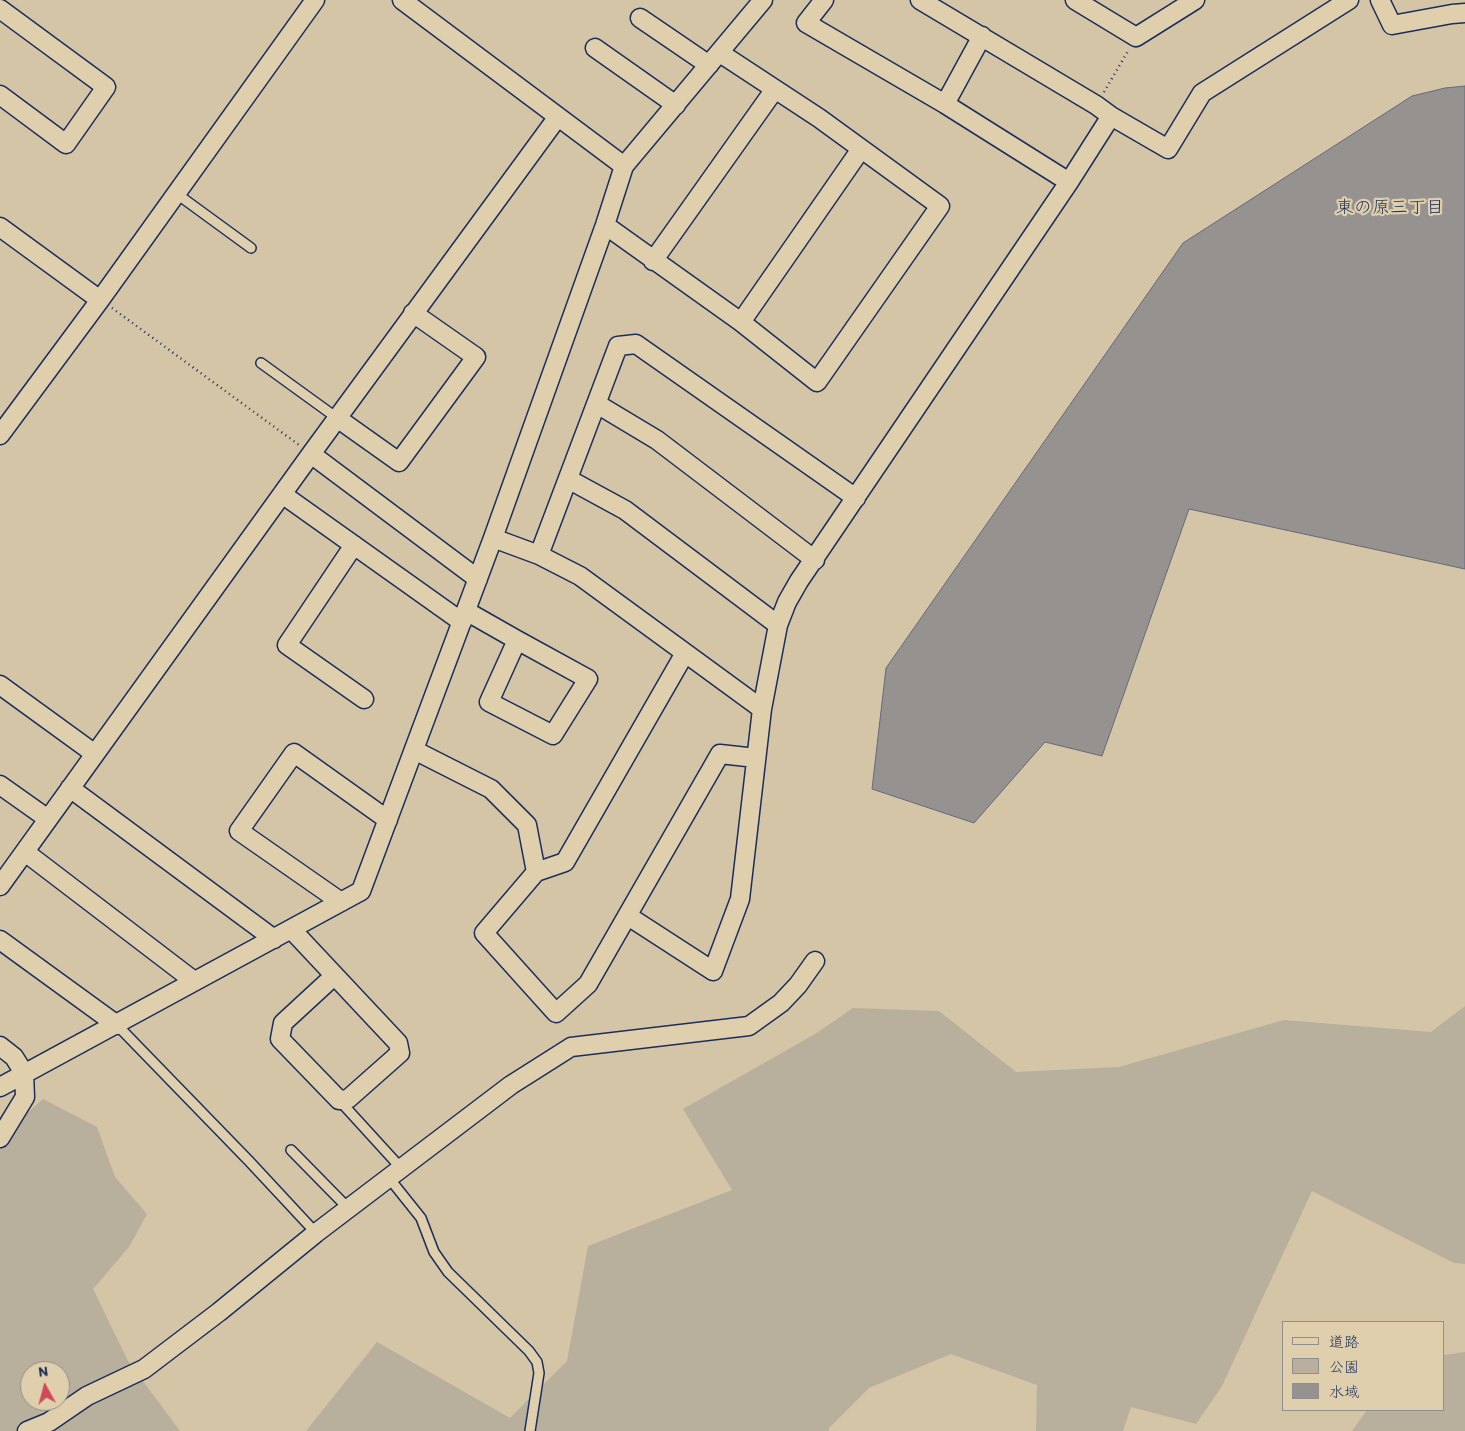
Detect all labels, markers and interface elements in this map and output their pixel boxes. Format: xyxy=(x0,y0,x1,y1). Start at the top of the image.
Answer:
district label: 東の原三丁目 xyxy=(1336,197,1444,219)
legend xyxy=(1282,1321,1445,1411)
text: 道路 xyxy=(1329,1333,1359,1351)
text: 公園 xyxy=(1329,1358,1359,1376)
north arrow xyxy=(20,1361,70,1411)
text: N xyxy=(37,1363,49,1381)
text: 水域 xyxy=(1329,1383,1359,1401)

